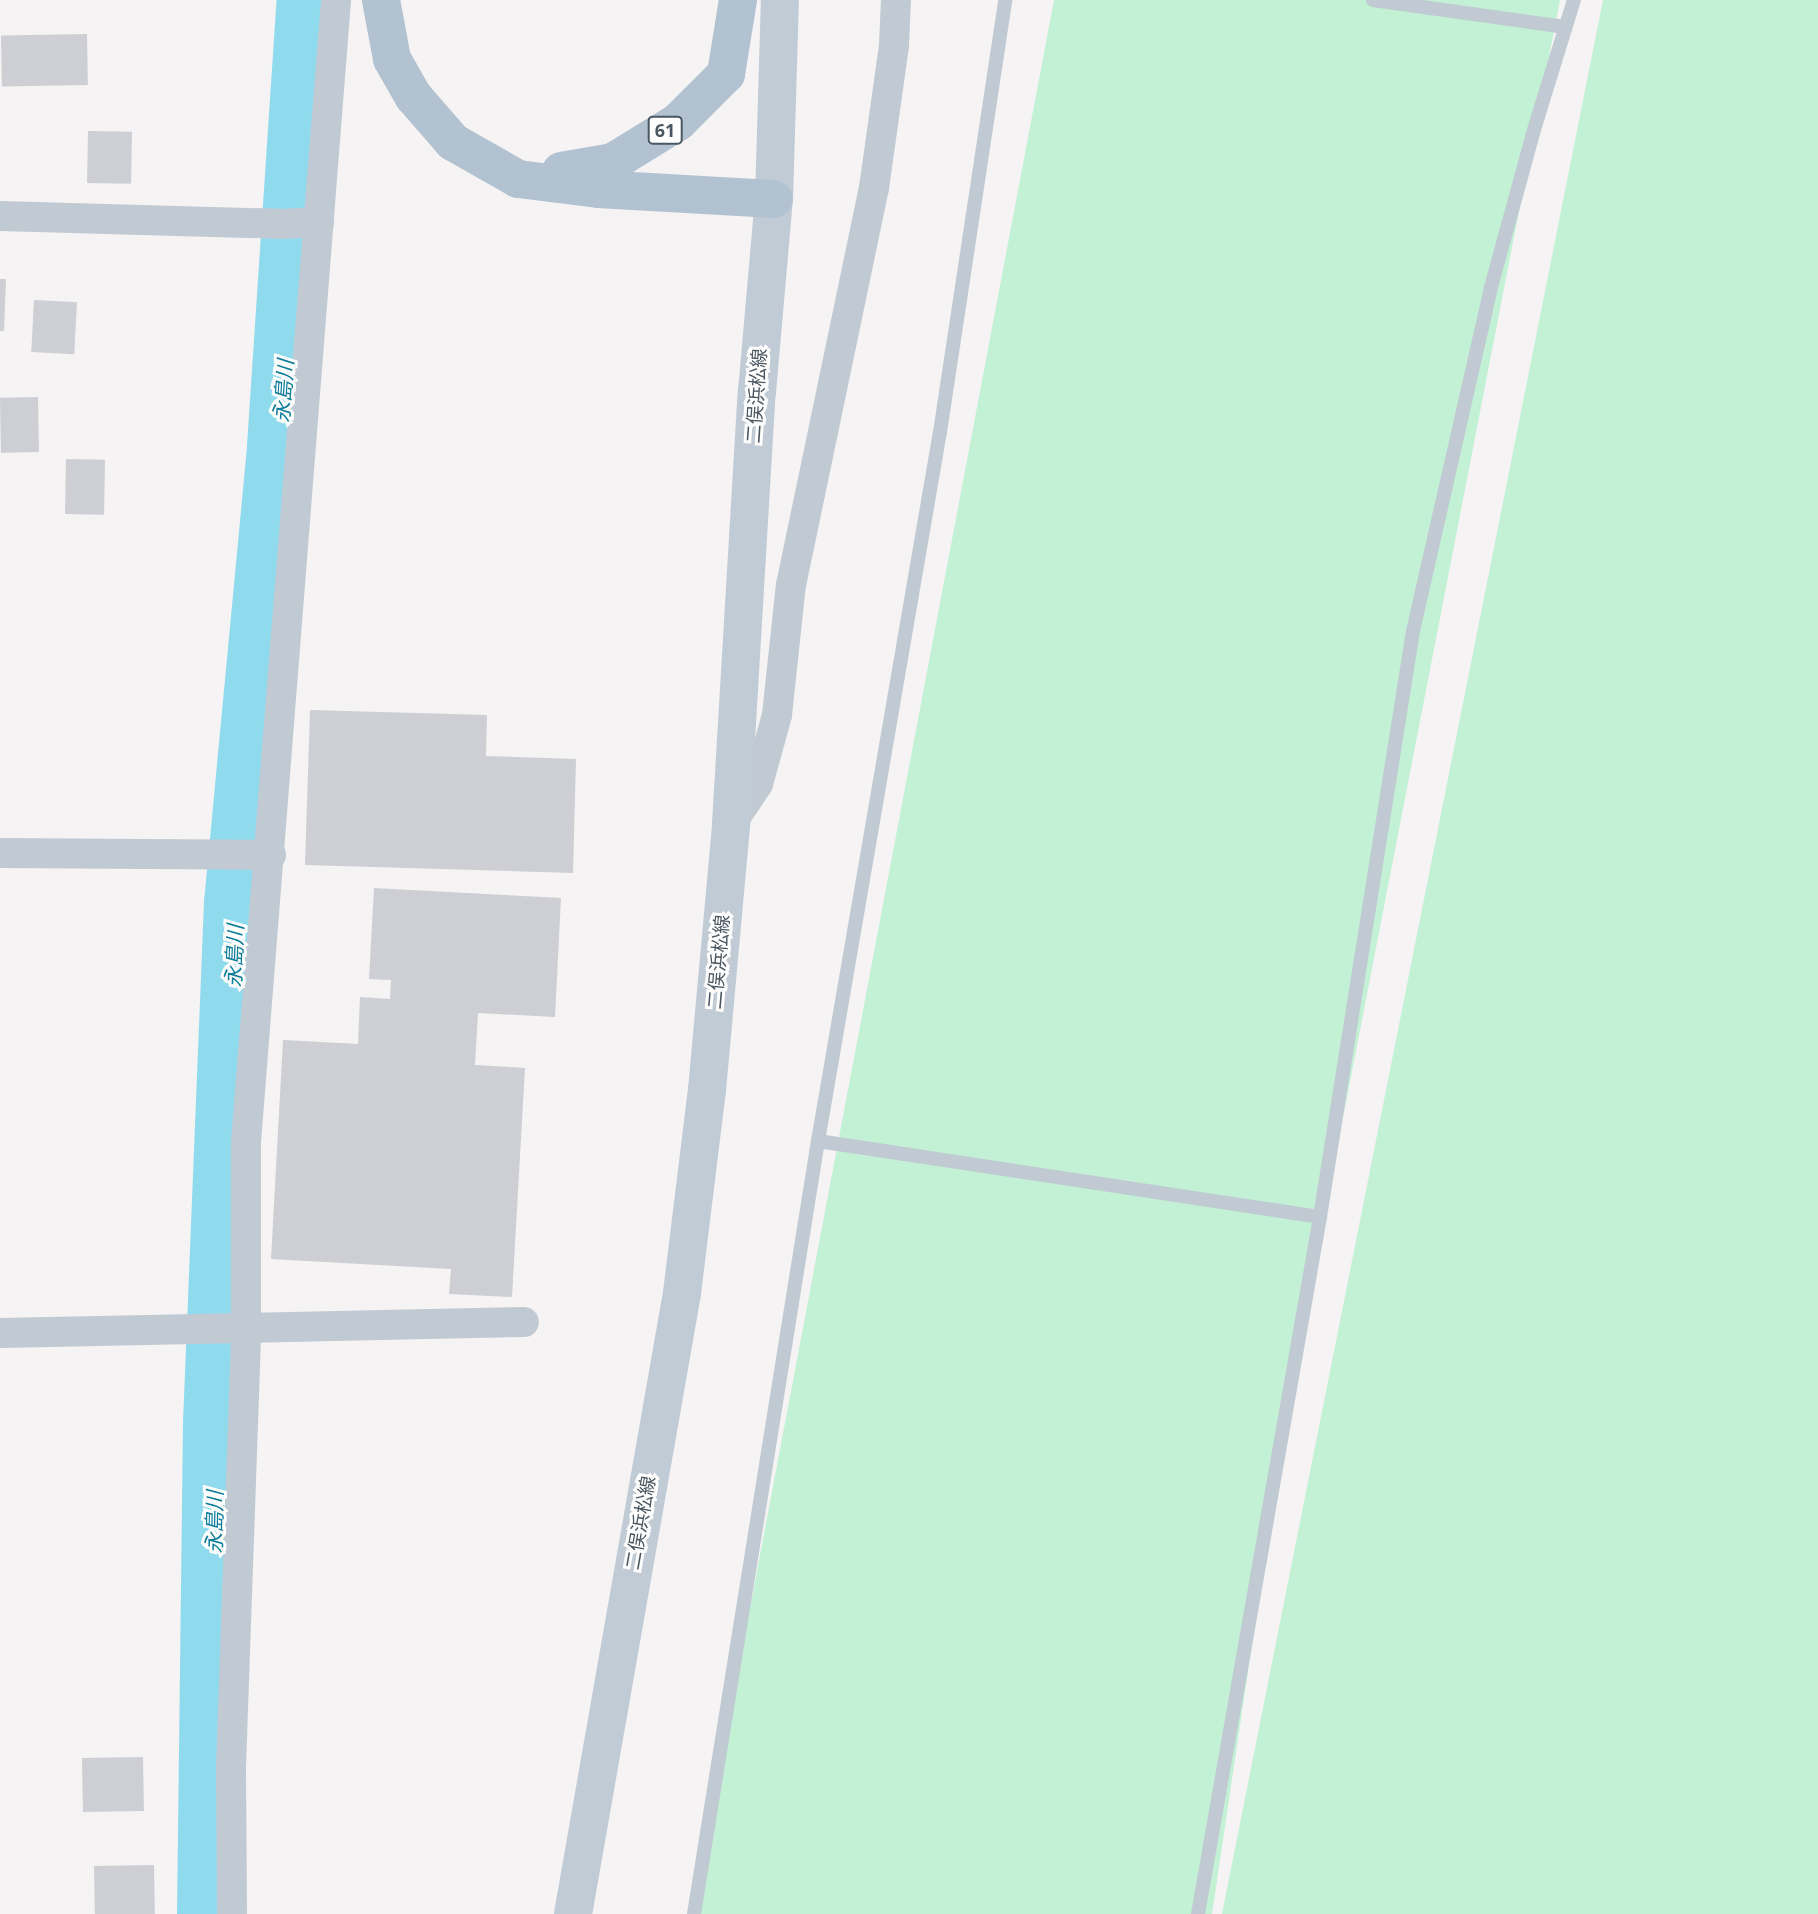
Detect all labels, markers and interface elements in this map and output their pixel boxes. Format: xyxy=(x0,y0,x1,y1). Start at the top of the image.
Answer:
road number: 61 xyxy=(648,116,682,145)
street label: 二俣浜松線 xyxy=(742,348,772,444)
water label: 永島川 xyxy=(268,359,298,423)
street label: 二俣浜松線 xyxy=(704,914,734,1010)
water label: 永島川 xyxy=(220,924,248,988)
street label: 二俣浜松線 xyxy=(622,1474,660,1572)
water label: 永島川 xyxy=(201,1490,227,1554)

